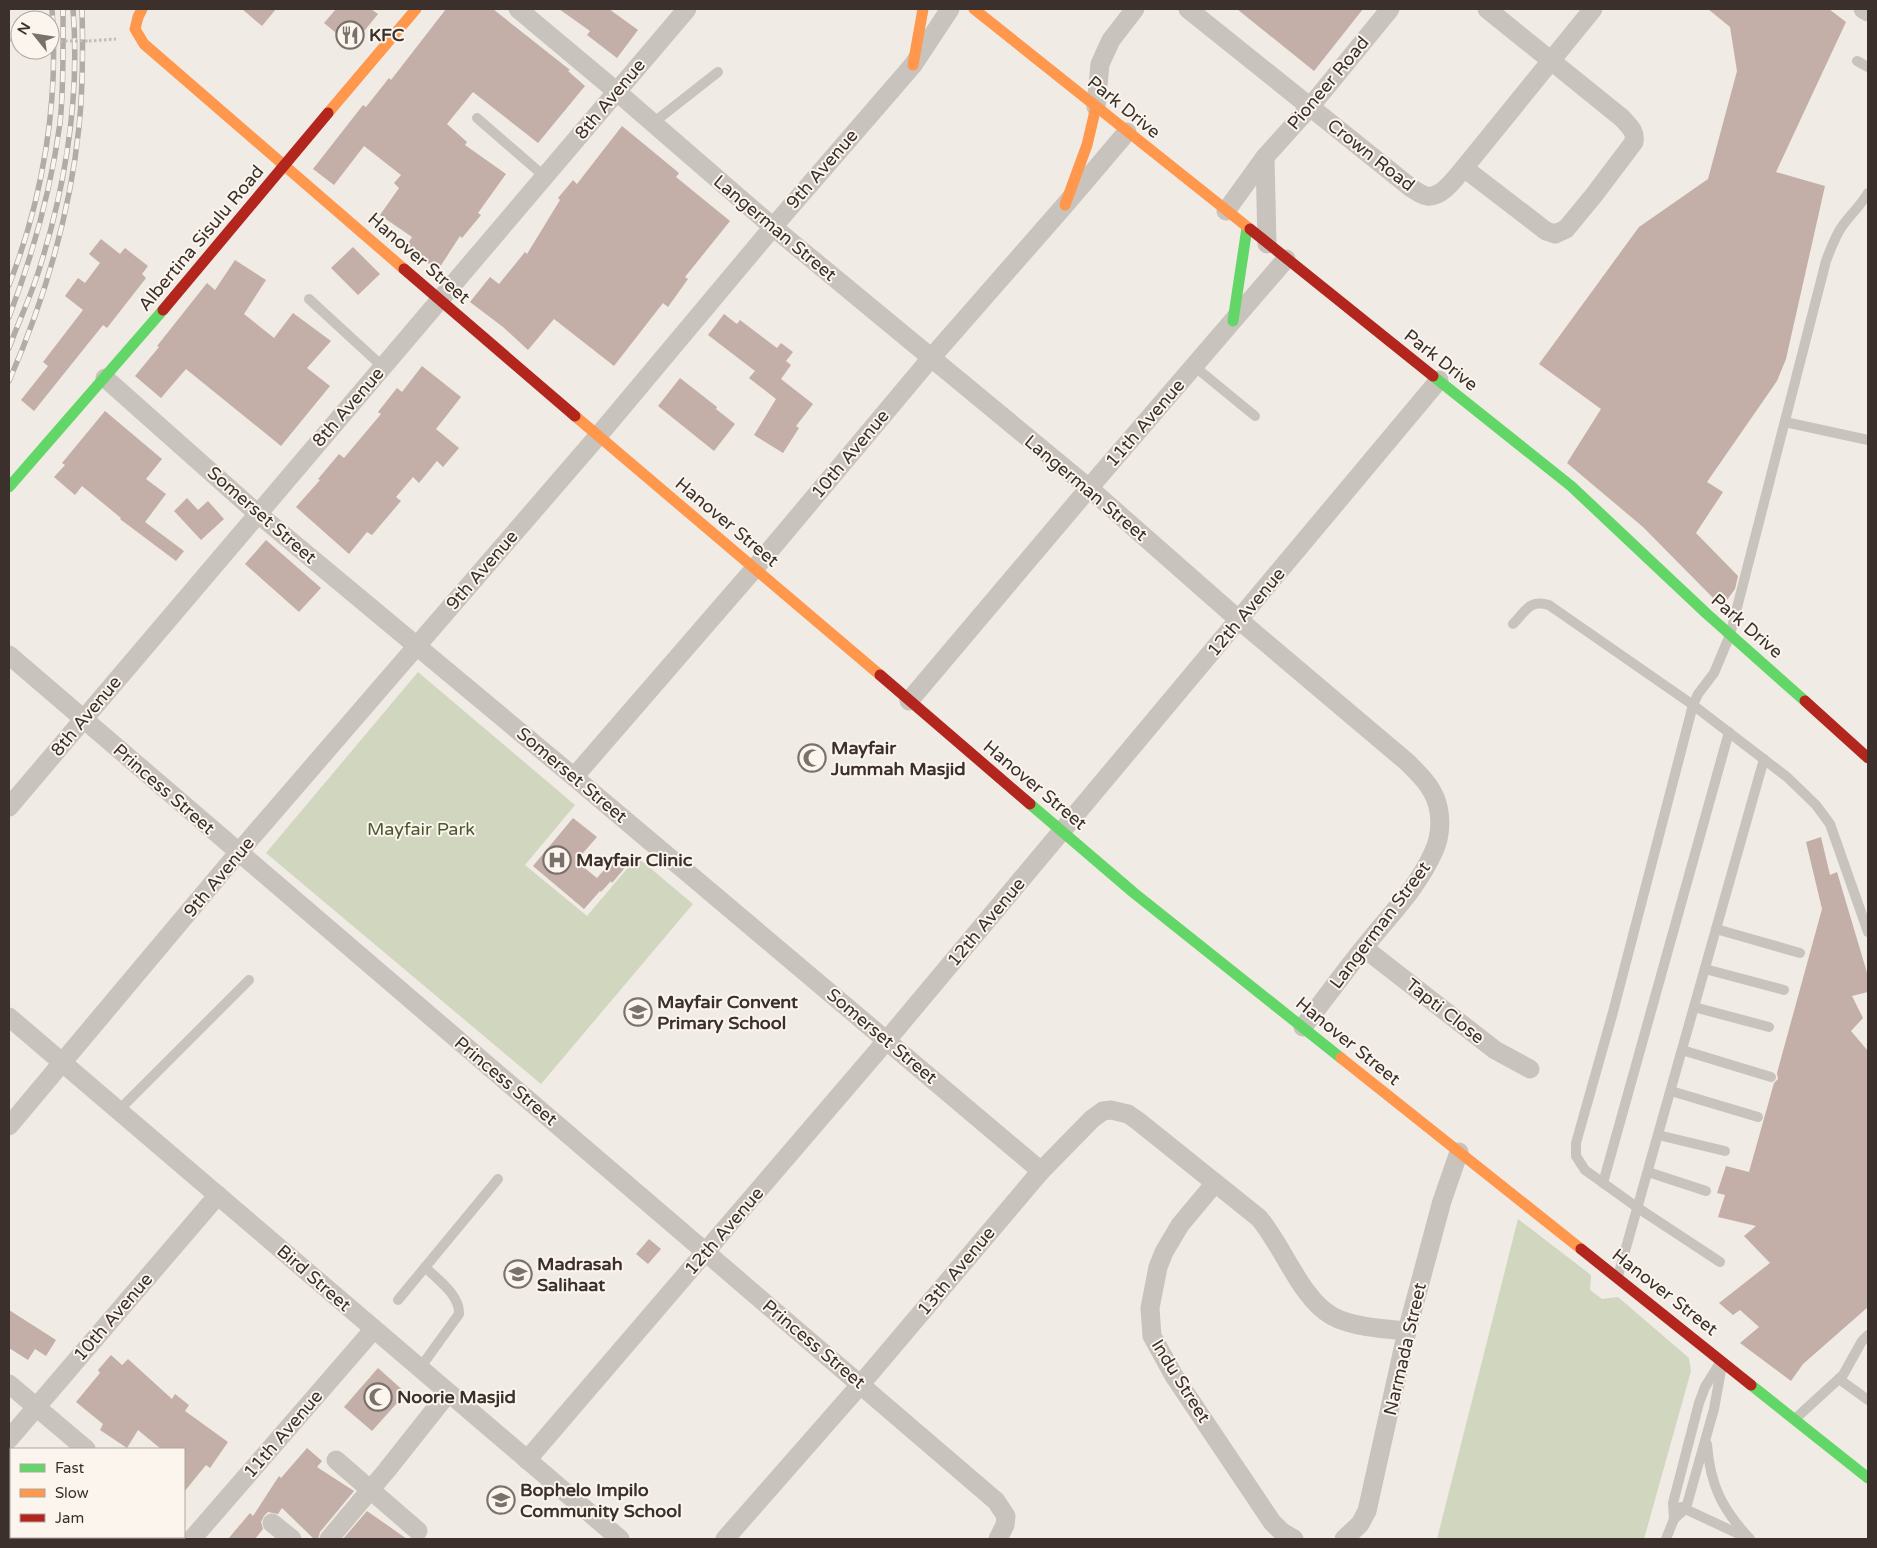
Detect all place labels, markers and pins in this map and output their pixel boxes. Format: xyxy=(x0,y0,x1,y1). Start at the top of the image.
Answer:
restaurant icon: KFC xyxy=(335,20,365,50)
place label: KFC xyxy=(369,24,405,46)
place label: Mayfair Jummah Masjid xyxy=(830,737,966,780)
mosque icon: Mayfair Jummah Masjid xyxy=(797,743,827,773)
hospital icon: Mayfair Clinic xyxy=(542,845,572,875)
place label: Mayfair Clinic xyxy=(576,849,693,871)
place label: Mayfair Convent Primary School xyxy=(657,991,798,1034)
school or university icon: Mayfair Convent Primary School xyxy=(623,997,653,1027)
place label: Madrasah Salihaat xyxy=(537,1253,623,1296)
school or university icon: Madrasah Salihaat xyxy=(503,1259,533,1289)
mosque icon: Noorie Masjid xyxy=(363,1382,393,1412)
place label: Noorie Masjid xyxy=(397,1386,516,1408)
place label: Bophelo Impilo Community School xyxy=(520,1479,682,1522)
school or university icon: Bophelo Impilo Community School xyxy=(486,1485,516,1515)

